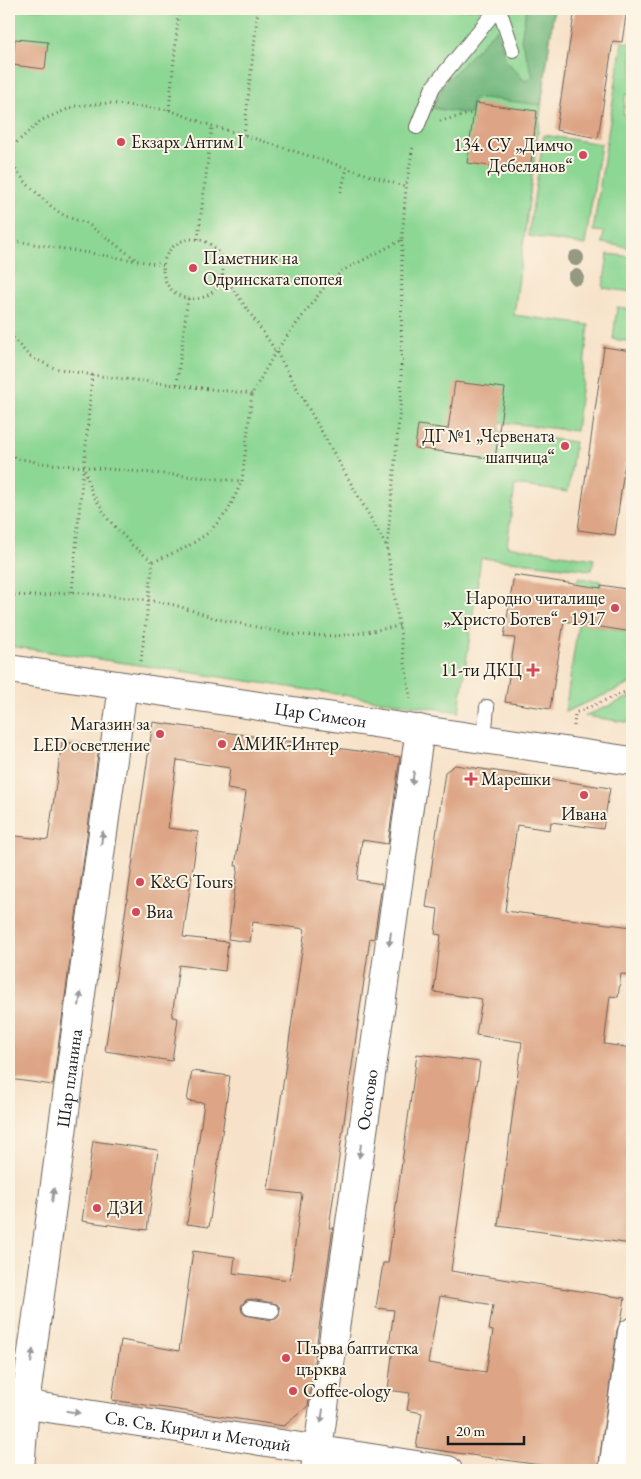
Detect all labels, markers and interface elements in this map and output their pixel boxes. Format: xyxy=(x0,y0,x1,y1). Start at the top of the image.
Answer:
place label: Екзарх Антим I xyxy=(131,130,243,153)
place label: 134. СУ „Димчо Дебелянов“ xyxy=(454,133,573,177)
marker: Екзарх Антим I xyxy=(115,136,127,148)
marker: 134. СУ „Димчо Дебелянов“ xyxy=(577,149,589,161)
place label: Паметник на Одринската епопея xyxy=(203,246,343,290)
marker: Паметник на Одринската епопея xyxy=(187,262,199,274)
place label: ДГ №1 „Червената шапчица“ xyxy=(422,424,556,468)
marker: ДГ №1 „Червената шапчица“ xyxy=(559,440,571,452)
place label: Народно читалище „Христо Ботев“ - 1917 xyxy=(443,586,605,630)
marker: Народно читалище „Христо Ботев“ - 1917 xyxy=(609,602,621,614)
place label: 11-ти ДКЦ xyxy=(441,658,522,681)
marker: 11-ти ДКЦ xyxy=(526,663,540,677)
street label: Цар Симеон xyxy=(273,696,368,733)
place label: Магазин за LED осветление xyxy=(33,712,151,756)
marker: Магазин за LED осветление xyxy=(154,728,166,740)
place label: АМИК-Интер xyxy=(231,732,339,755)
marker: АМИК-Интер xyxy=(216,738,228,750)
place label: Марешки xyxy=(481,767,551,790)
one-way arrow xyxy=(409,770,417,786)
marker: Марешки xyxy=(465,773,477,785)
marker: Ивана xyxy=(578,789,590,801)
place label: Ивана xyxy=(561,802,608,825)
one-way arrow xyxy=(98,830,106,846)
place label: K&G Tours xyxy=(150,870,233,893)
marker: K&G Tours xyxy=(134,876,146,888)
place label: Виа xyxy=(146,900,174,923)
marker: Виа xyxy=(130,906,142,918)
one-way arrow xyxy=(386,931,394,947)
one-way arrow xyxy=(76,991,84,1007)
street label: Шар планина xyxy=(51,1027,87,1129)
street label: Осогово xyxy=(351,1068,383,1132)
one-way arrow xyxy=(356,1144,364,1160)
one-way arrow xyxy=(50,1187,58,1203)
place label: ДЗИ xyxy=(107,1196,144,1219)
marker: ДЗИ xyxy=(91,1202,103,1214)
place label: Първа баптистка църква xyxy=(296,1336,419,1380)
one-way arrow xyxy=(28,1348,36,1364)
marker: Първа баптистка църква xyxy=(280,1352,292,1364)
place label: Coffee-ology xyxy=(303,1379,391,1402)
marker: Coffee-ology xyxy=(287,1385,299,1397)
street label: Св. Св. Кирил и Методий xyxy=(103,1405,293,1457)
one-way arrow xyxy=(66,1408,82,1416)
one-way arrow xyxy=(318,1409,326,1425)
scale bar xyxy=(448,1414,525,1446)
text: 20 m xyxy=(456,1421,485,1440)

